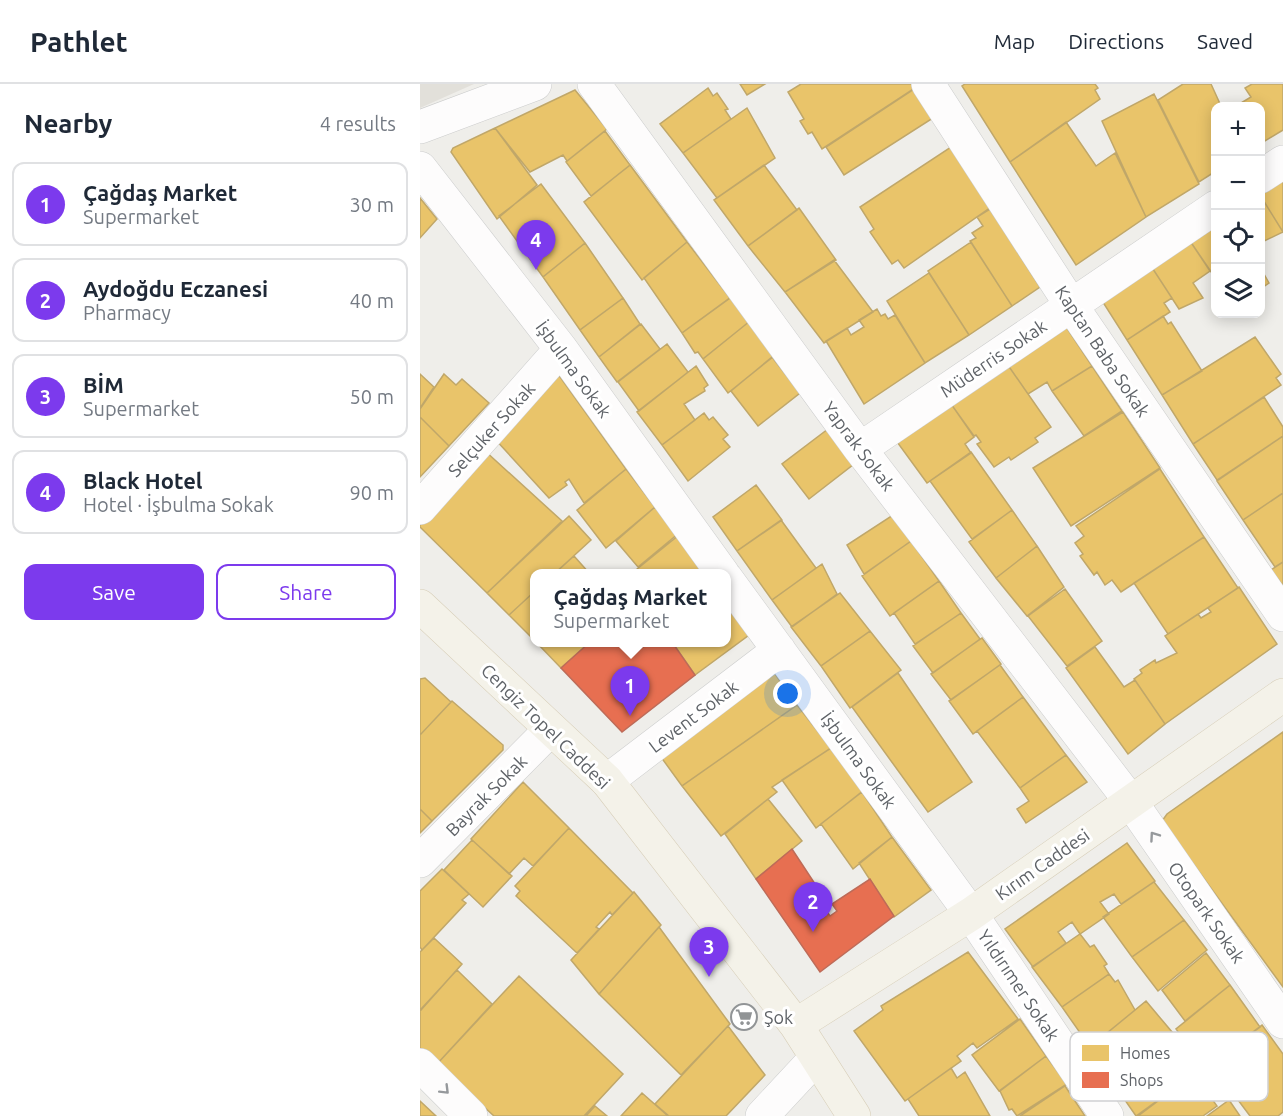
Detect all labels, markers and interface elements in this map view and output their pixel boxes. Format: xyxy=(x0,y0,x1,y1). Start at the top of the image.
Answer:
text: Pathlet xyxy=(30,26,128,57)
text: Map xyxy=(994,29,1035,53)
text: Directions xyxy=(1068,29,1164,53)
text: Saved xyxy=(1197,29,1253,53)
map controls xyxy=(1211,102,1265,318)
button: + xyxy=(1211,102,1265,156)
text: Nearby xyxy=(24,109,112,138)
text: 4 results xyxy=(320,112,396,135)
button: − xyxy=(1211,156,1265,210)
text: Çağdaş Market xyxy=(83,180,237,205)
text: 1 xyxy=(40,193,51,216)
text: 30 m xyxy=(350,193,394,216)
text: Supermarket xyxy=(83,205,199,228)
button: locate xyxy=(1211,210,1265,264)
pin: 4 xyxy=(516,220,556,270)
button: layers xyxy=(1211,264,1265,318)
text: Aydoğdu Eczanesi xyxy=(83,276,268,301)
street label: Kaptan Baba Sokak xyxy=(1052,282,1154,420)
text: 2 xyxy=(40,289,51,312)
text: 40 m xyxy=(350,289,394,312)
text: Pharmacy xyxy=(83,301,171,324)
street label: Müderris Sokak xyxy=(936,315,1050,401)
street label: İşbulma Sokak xyxy=(532,317,616,421)
text: BİM xyxy=(83,372,124,397)
street label: Selçuker Sokak xyxy=(443,378,539,480)
text: 3 xyxy=(40,385,51,408)
text: 50 m xyxy=(350,385,394,408)
text: Supermarket xyxy=(83,397,199,420)
street label: Yaprak Sokak xyxy=(819,398,899,494)
text: Black Hotel xyxy=(83,468,203,493)
text: 4 xyxy=(40,481,51,504)
text: 90 m xyxy=(350,481,394,504)
text: Hotel · İşbulma Sokak xyxy=(83,493,274,516)
button: Save xyxy=(24,564,204,620)
button: Share xyxy=(216,564,396,620)
popup xyxy=(530,569,731,647)
text: Çağdaş Market xyxy=(553,584,708,609)
text: Supermarket xyxy=(553,609,669,632)
street label: Cengiz Topel Caddesi xyxy=(478,659,614,793)
pin: 1 xyxy=(610,666,650,716)
street label: Levent Sokak xyxy=(644,676,742,756)
your location xyxy=(773,679,802,708)
street label: İşbulma Sokak xyxy=(817,708,901,812)
street label: Bayrak Sokak xyxy=(441,750,531,840)
street label: Kırım Caddesi xyxy=(991,824,1093,904)
one-way arrow xyxy=(1150,832,1161,843)
street label: Otopark Sokak xyxy=(1165,858,1249,966)
pin: 2 xyxy=(794,882,832,932)
street label: Yıldırımer Sokak xyxy=(974,925,1064,1045)
pin: 3 xyxy=(690,928,728,977)
supermarket icon: Şok xyxy=(729,1002,759,1032)
place label: Şok xyxy=(764,1007,793,1027)
legend xyxy=(1070,1032,1268,1101)
text: Homes xyxy=(1120,1044,1170,1062)
text: Shops xyxy=(1120,1071,1163,1089)
one-way arrow xyxy=(438,1083,449,1094)

